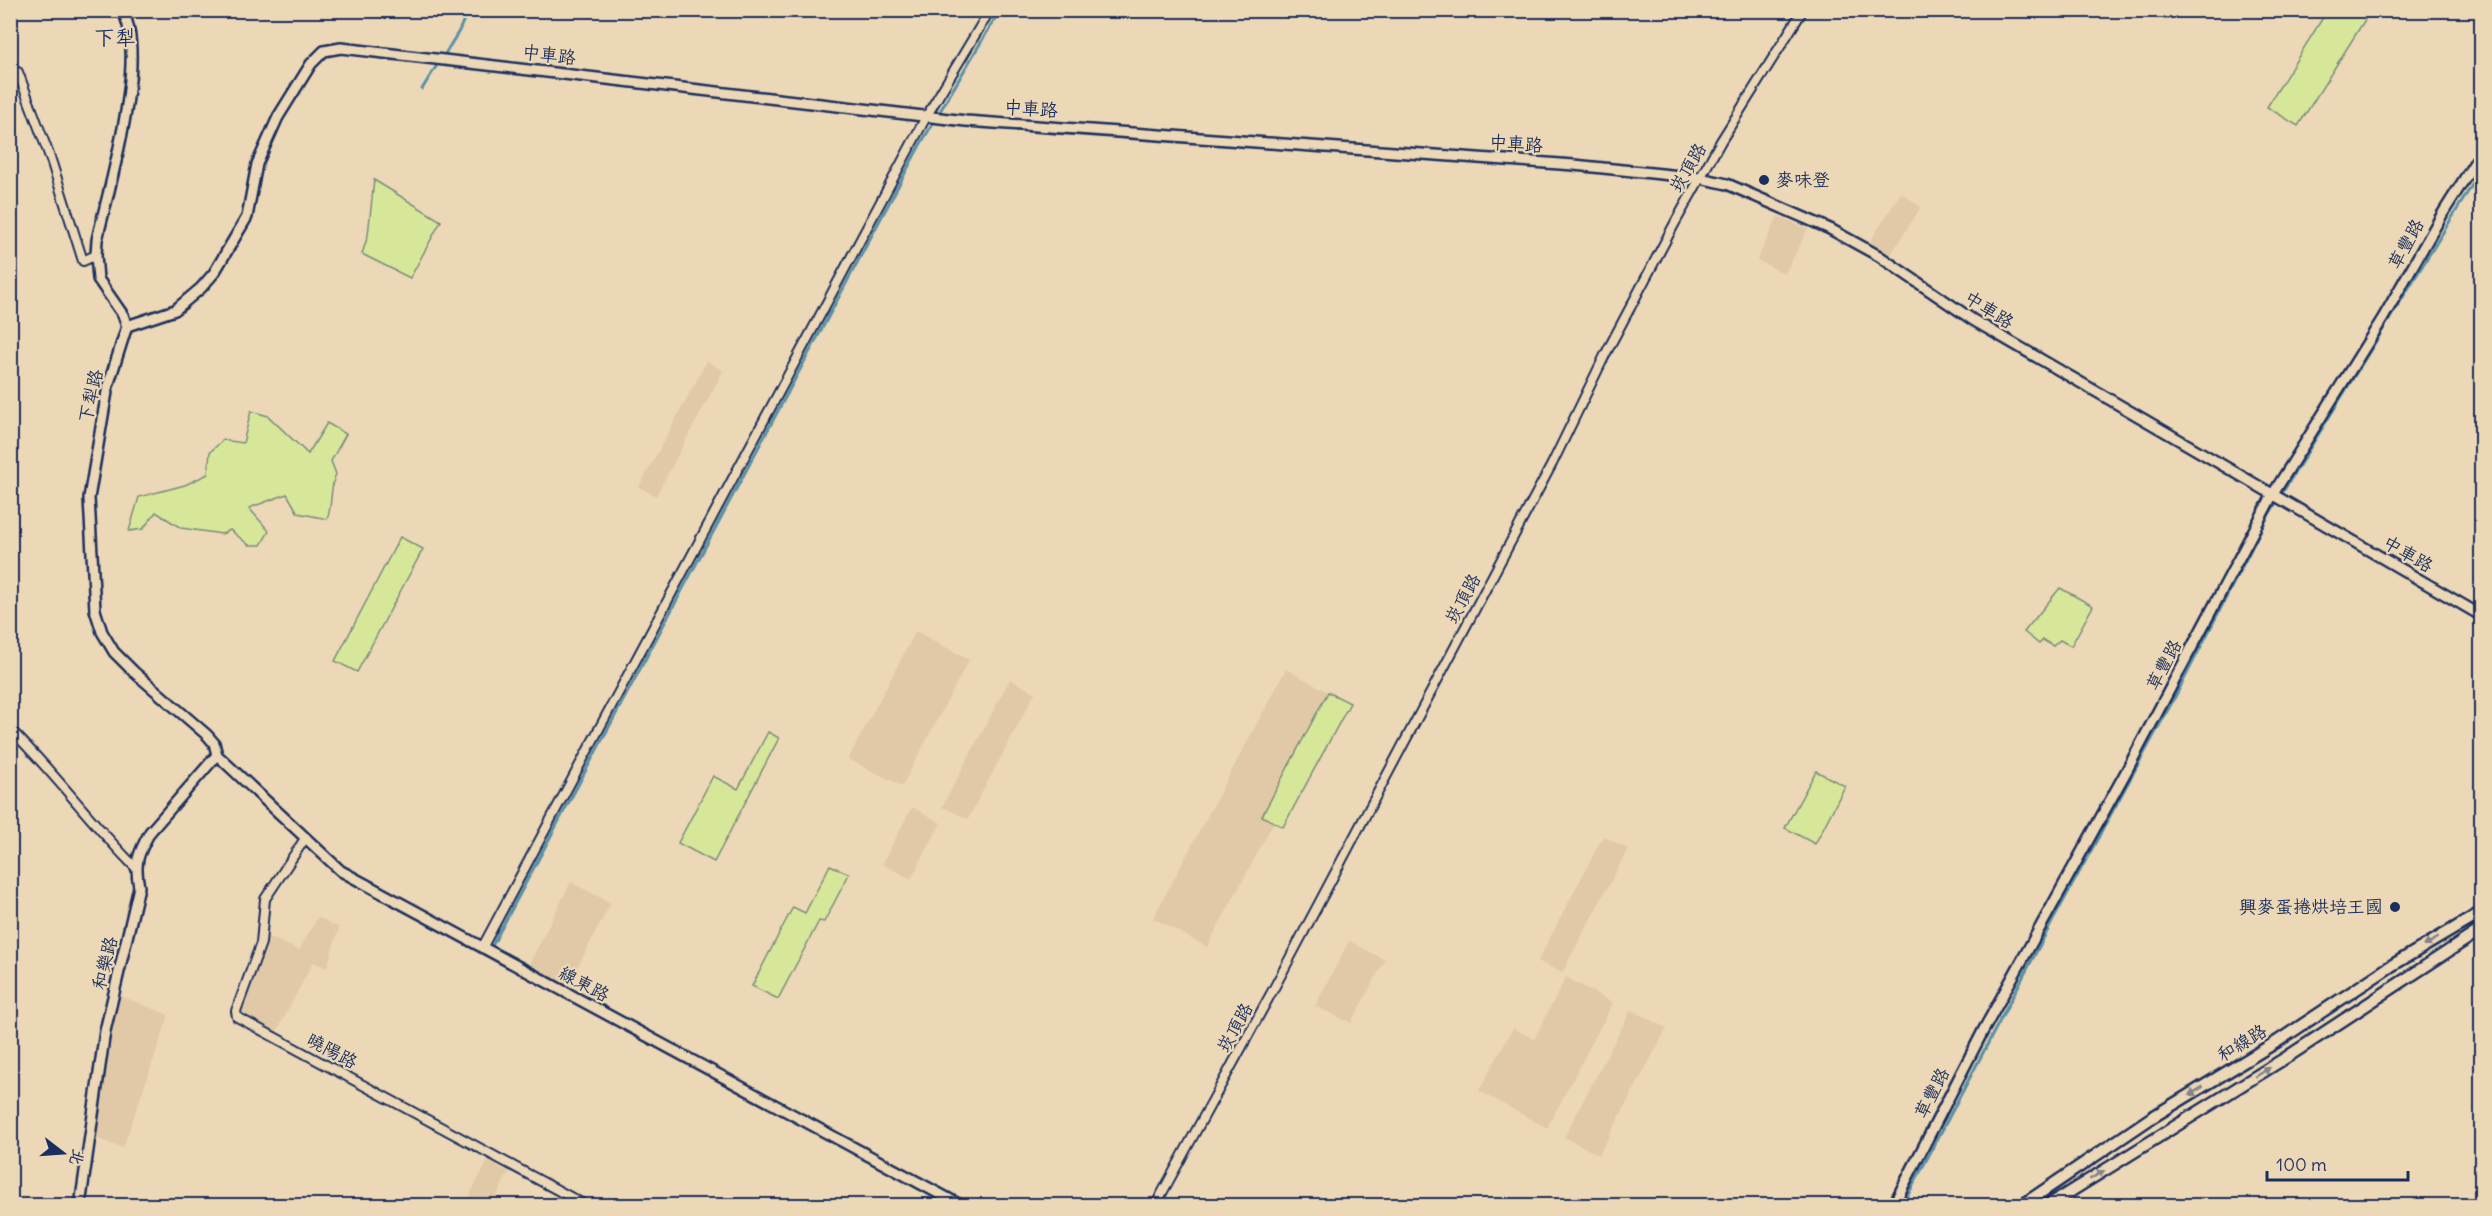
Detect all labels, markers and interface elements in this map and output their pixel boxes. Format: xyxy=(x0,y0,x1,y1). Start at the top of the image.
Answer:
district label: 下犁 xyxy=(94,24,136,51)
street label: 中車路 xyxy=(521,40,577,69)
street label: 中車路 xyxy=(1003,95,1059,122)
street label: 中車路 xyxy=(1488,130,1544,157)
street label: 崁頂路 xyxy=(1664,139,1711,197)
place label: 麥味登 xyxy=(1776,168,1830,191)
marker: 麥味登 xyxy=(1757,173,1771,187)
street label: 草豐路 xyxy=(2382,215,2429,273)
street label: 中車路 xyxy=(1960,286,2018,334)
street label: 下犁路 xyxy=(73,367,108,425)
street label: 中車路 xyxy=(2379,530,2437,577)
street label: 崁頂路 xyxy=(1440,570,1485,628)
street label: 草豐路 xyxy=(2141,636,2186,694)
place label: 興麥蛋捲烘培王國 xyxy=(2239,895,2383,918)
marker: 興麥蛋捲烘培王國 xyxy=(2388,900,2402,914)
street label: 和樂路 xyxy=(87,934,122,992)
one-way arrow xyxy=(2423,936,2439,947)
street label: 線東路 xyxy=(555,961,613,1006)
street label: 崁頂路 xyxy=(1211,999,1258,1057)
street label: 和線路 xyxy=(2213,1019,2271,1066)
street label: 曉陽路 xyxy=(303,1028,361,1073)
street label: 草豐路 xyxy=(1909,1063,1954,1122)
one-way arrow xyxy=(2254,1066,2270,1078)
one-way arrow xyxy=(2188,1085,2204,1096)
north arrow xyxy=(33,1123,93,1183)
scale bar xyxy=(2267,1144,2408,1182)
text: 北 xyxy=(65,1147,89,1168)
text: 100 m xyxy=(2276,1153,2327,1176)
one-way arrow xyxy=(2089,1170,2105,1181)

